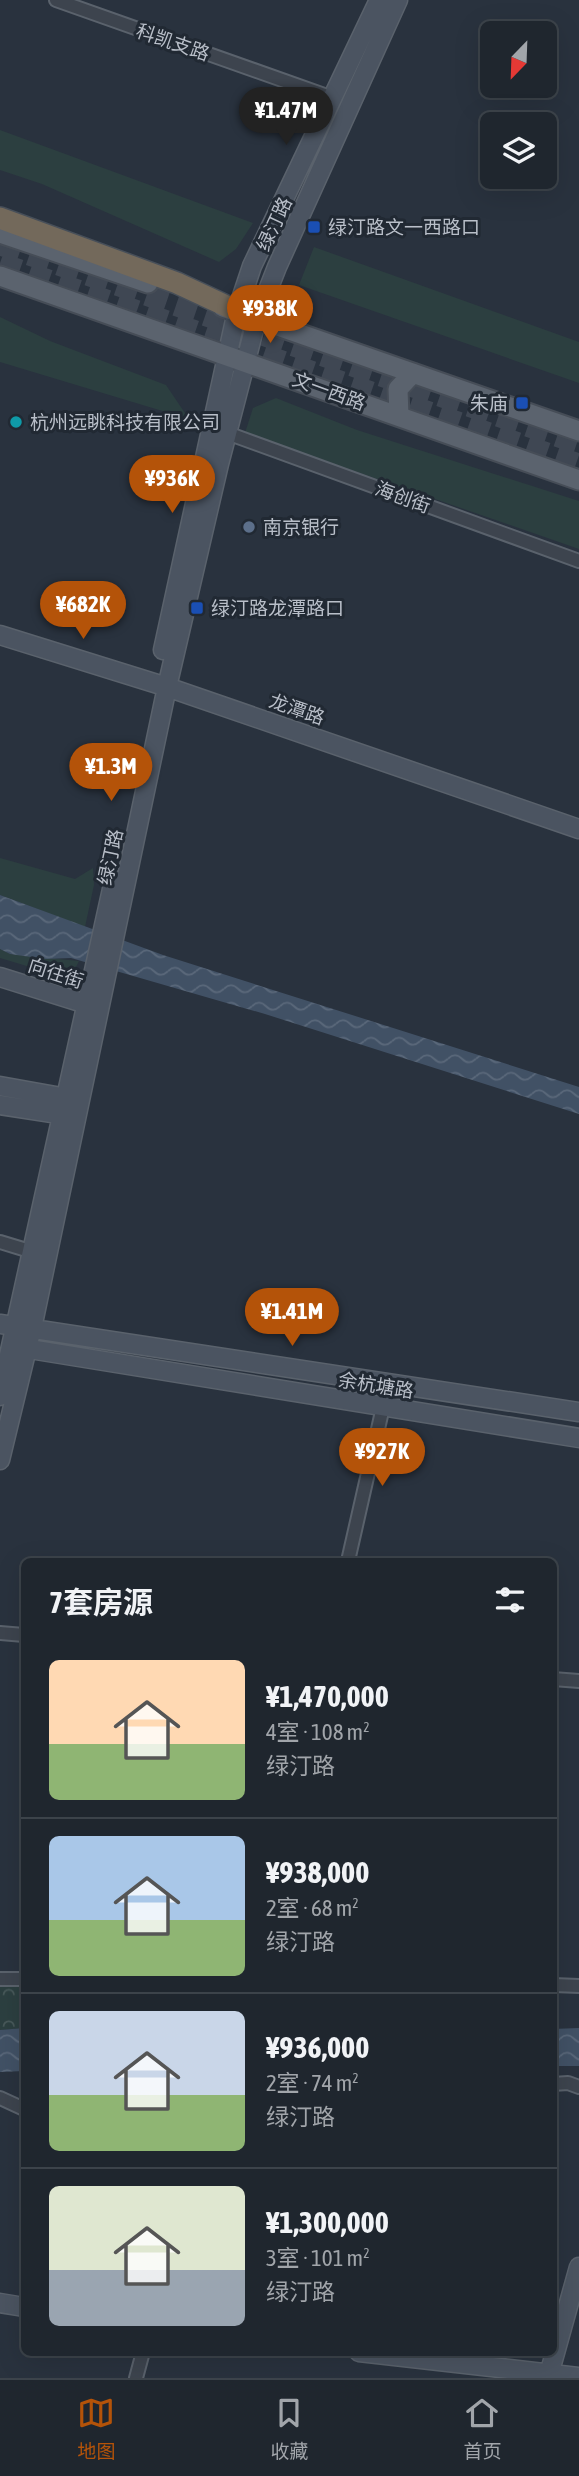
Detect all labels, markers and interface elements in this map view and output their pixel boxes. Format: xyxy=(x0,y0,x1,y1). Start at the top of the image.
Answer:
street label: 科凯支路 xyxy=(133,19,213,65)
north arrow xyxy=(480,21,556,98)
map controls xyxy=(480,21,557,189)
pin: ¥1.47M xyxy=(229,88,343,147)
text: ¥1.47M xyxy=(255,97,317,123)
button: layers xyxy=(480,112,557,189)
street label: 绿汀路 xyxy=(252,194,296,254)
place label: 绿汀路文一西路口 xyxy=(328,216,480,238)
marker: 绿汀路文一西路口 xyxy=(306,219,322,235)
pin: ¥938K xyxy=(221,286,319,345)
text: ¥938K xyxy=(243,295,297,321)
street label: 文一西路 xyxy=(290,368,368,414)
place label: 朱庙 xyxy=(470,392,508,414)
marker: 朱庙 xyxy=(514,395,530,411)
place label: 杭州远眺科技有限公司 xyxy=(30,411,220,433)
marker: 杭州远眺科技有限公司 xyxy=(8,414,24,430)
pin: ¥936K xyxy=(123,456,221,515)
text: ¥936K xyxy=(145,465,199,491)
street label: 海创街 xyxy=(372,477,434,517)
place label: 南京银行 xyxy=(263,516,339,538)
marker: 南京银行 xyxy=(241,519,257,535)
pin: ¥682K xyxy=(34,582,132,641)
text: ¥682K xyxy=(56,591,110,617)
place label: 绿汀路龙潭路口 xyxy=(211,597,344,619)
marker: 绿汀路龙潭路口 xyxy=(189,600,205,616)
street label: 龙潭路 xyxy=(266,689,328,729)
pin: ¥1.3M xyxy=(62,744,160,803)
text: ¥1.3M xyxy=(85,753,137,779)
street label: 绿汀路 xyxy=(93,827,127,887)
street label: 向往街 xyxy=(25,954,87,992)
pin: ¥1.41M xyxy=(235,1288,349,1348)
text: ¥1.41M xyxy=(261,1298,323,1324)
street label: 余杭塘路 xyxy=(337,1368,415,1402)
pin: ¥927K xyxy=(333,1428,431,1488)
text: ¥927K xyxy=(355,1438,409,1464)
icon: filters xyxy=(491,1581,529,1619)
text: 7套房源 xyxy=(49,1585,153,1619)
text: ¥1,470,000 xyxy=(266,1679,389,1713)
icon: home xyxy=(105,1688,189,1772)
text: 4室 · 108 m² xyxy=(266,1719,370,1745)
text: 绿汀路 xyxy=(266,1753,335,1779)
text: ¥938,000 xyxy=(266,1855,369,1889)
icon: home xyxy=(105,1864,189,1948)
text: 2室 · 68 m² xyxy=(266,1895,359,1921)
text: 绿汀路 xyxy=(266,1929,335,1955)
text: ¥936,000 xyxy=(266,2030,369,2064)
icon: home xyxy=(105,2039,189,2123)
text: 2室 · 74 m² xyxy=(266,2070,359,2096)
text: 绿汀路 xyxy=(266,2104,335,2130)
text: ¥1,300,000 xyxy=(266,2205,389,2239)
icon: home xyxy=(105,2214,189,2298)
text: 3室 · 101 m² xyxy=(266,2245,370,2271)
text: 绿汀路 xyxy=(266,2279,335,2305)
tab: 地图 xyxy=(77,2394,116,2463)
tab: 收藏 xyxy=(270,2394,309,2463)
tab: 首页 xyxy=(463,2394,502,2463)

